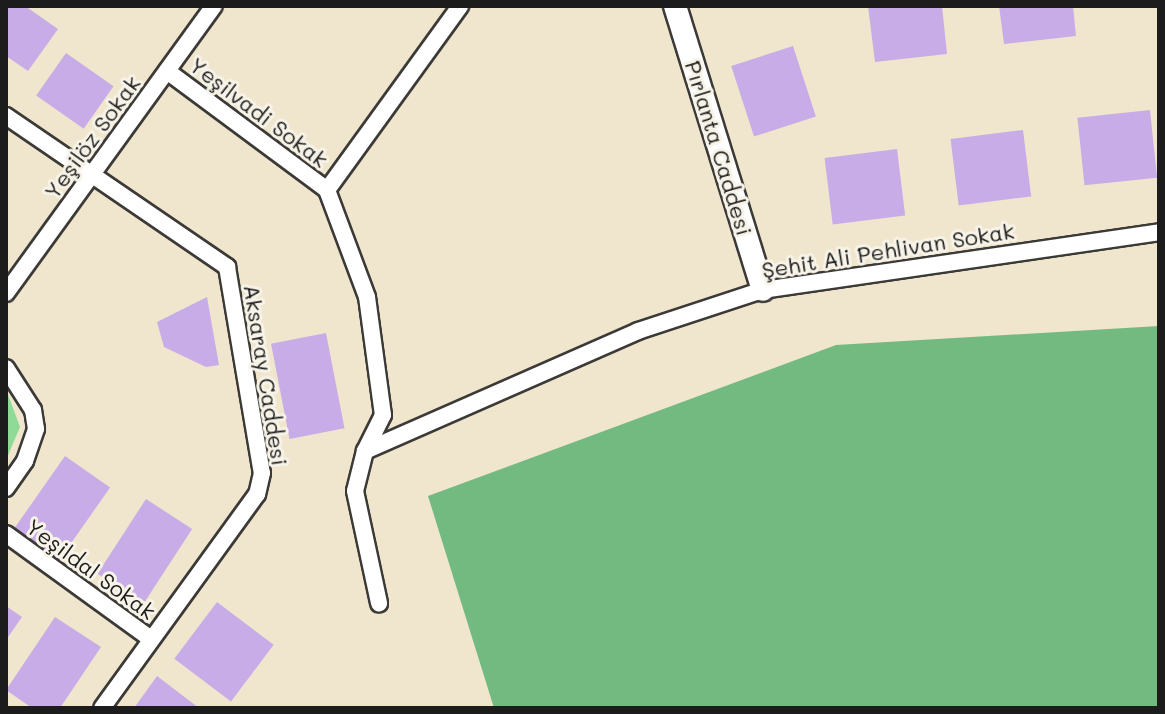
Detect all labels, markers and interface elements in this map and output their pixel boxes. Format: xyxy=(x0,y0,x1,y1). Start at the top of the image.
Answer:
street label: Yeşilvadi Sokak xyxy=(185,51,333,173)
street label: Pırlanta Caddesi xyxy=(680,57,758,239)
street label: Yeşilöz Sokak xyxy=(38,70,146,204)
street label: Şehit Ali Pehlivan Sokak xyxy=(760,217,1016,283)
street label: Aksaray Caddesi xyxy=(239,283,293,467)
street label: Yeşildal Sokak xyxy=(21,513,161,625)

